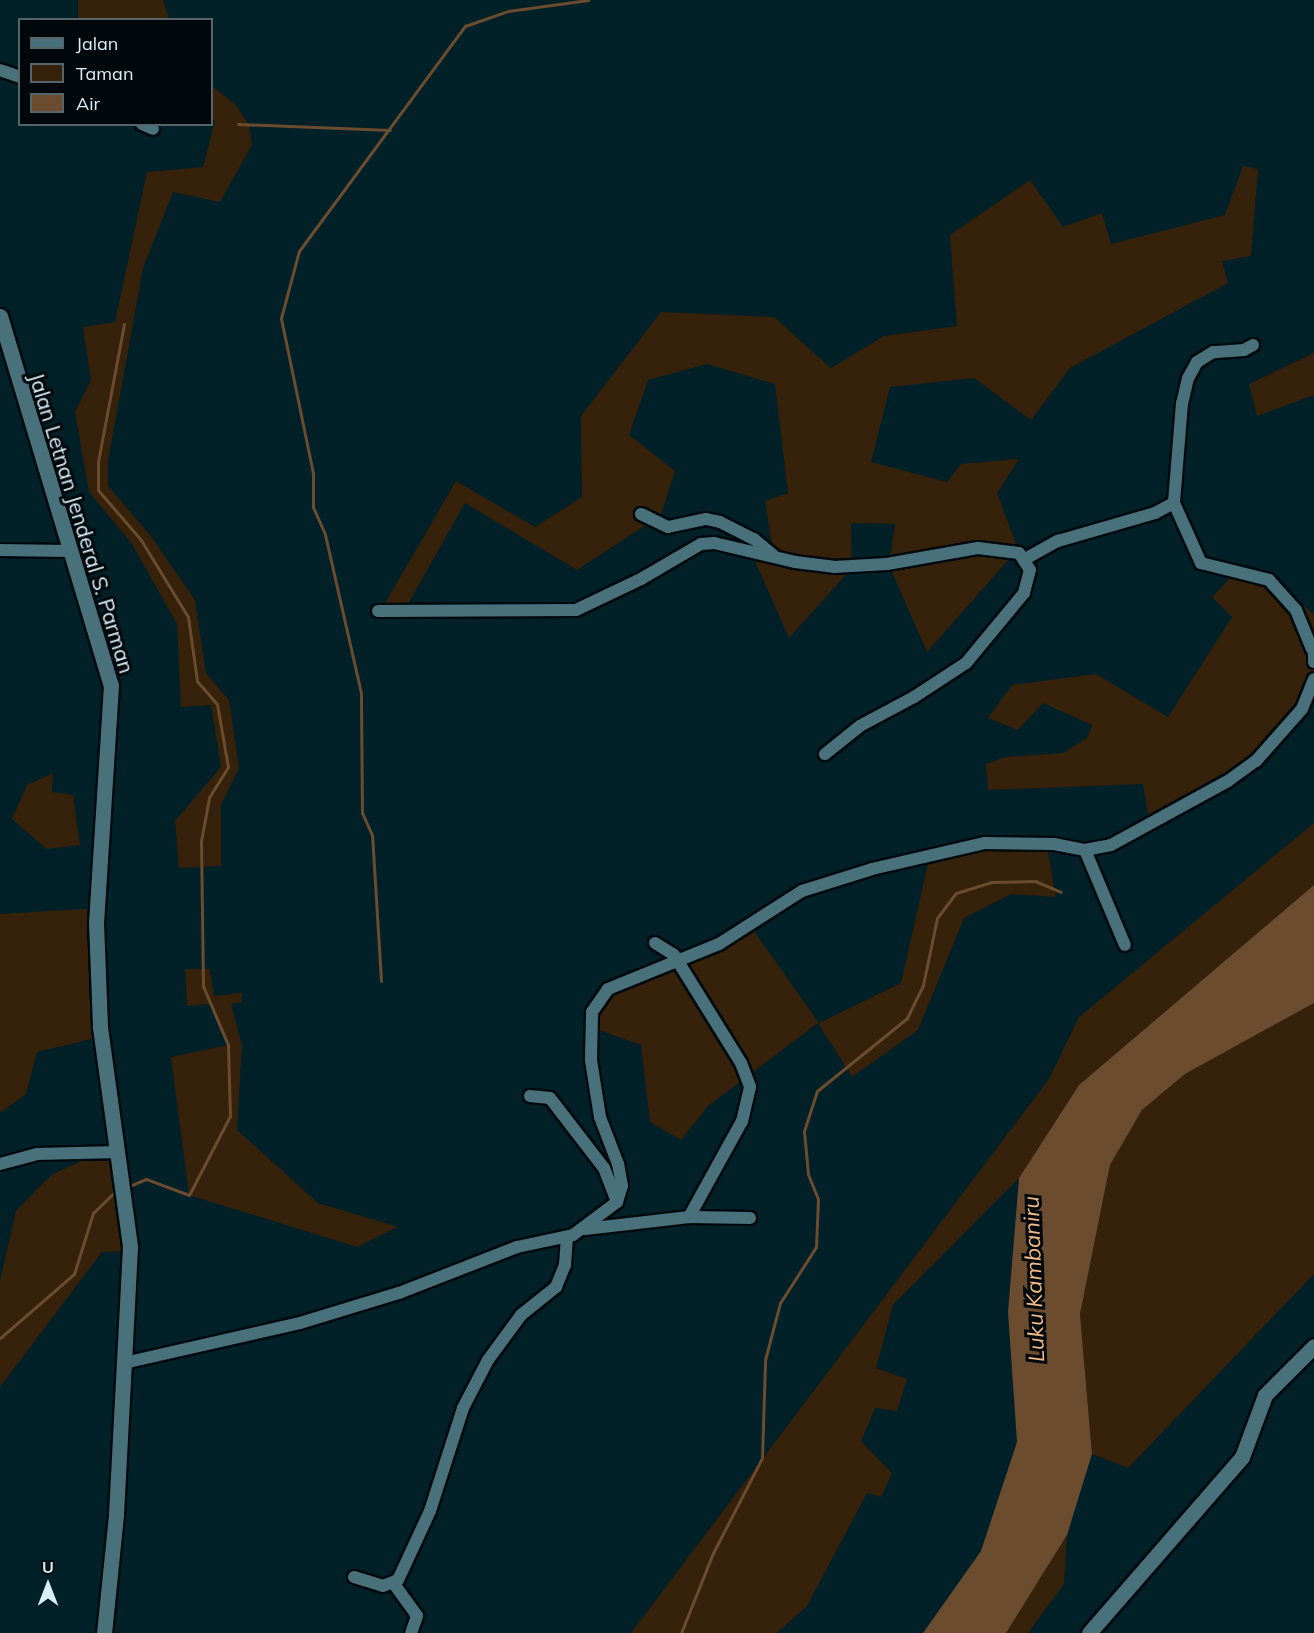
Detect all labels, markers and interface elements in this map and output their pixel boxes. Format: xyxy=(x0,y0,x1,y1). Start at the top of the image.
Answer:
legend xyxy=(18,18,213,126)
text: Jalan xyxy=(76,32,118,55)
text: Taman xyxy=(76,62,133,85)
text: Air xyxy=(76,92,100,115)
street label: Jalan Letnan Jenderal S. Parman xyxy=(24,370,140,676)
water label: Luku Kambaniru xyxy=(1018,1196,1050,1362)
north arrow xyxy=(18,1555,78,1615)
text: U xyxy=(42,1557,54,1577)

